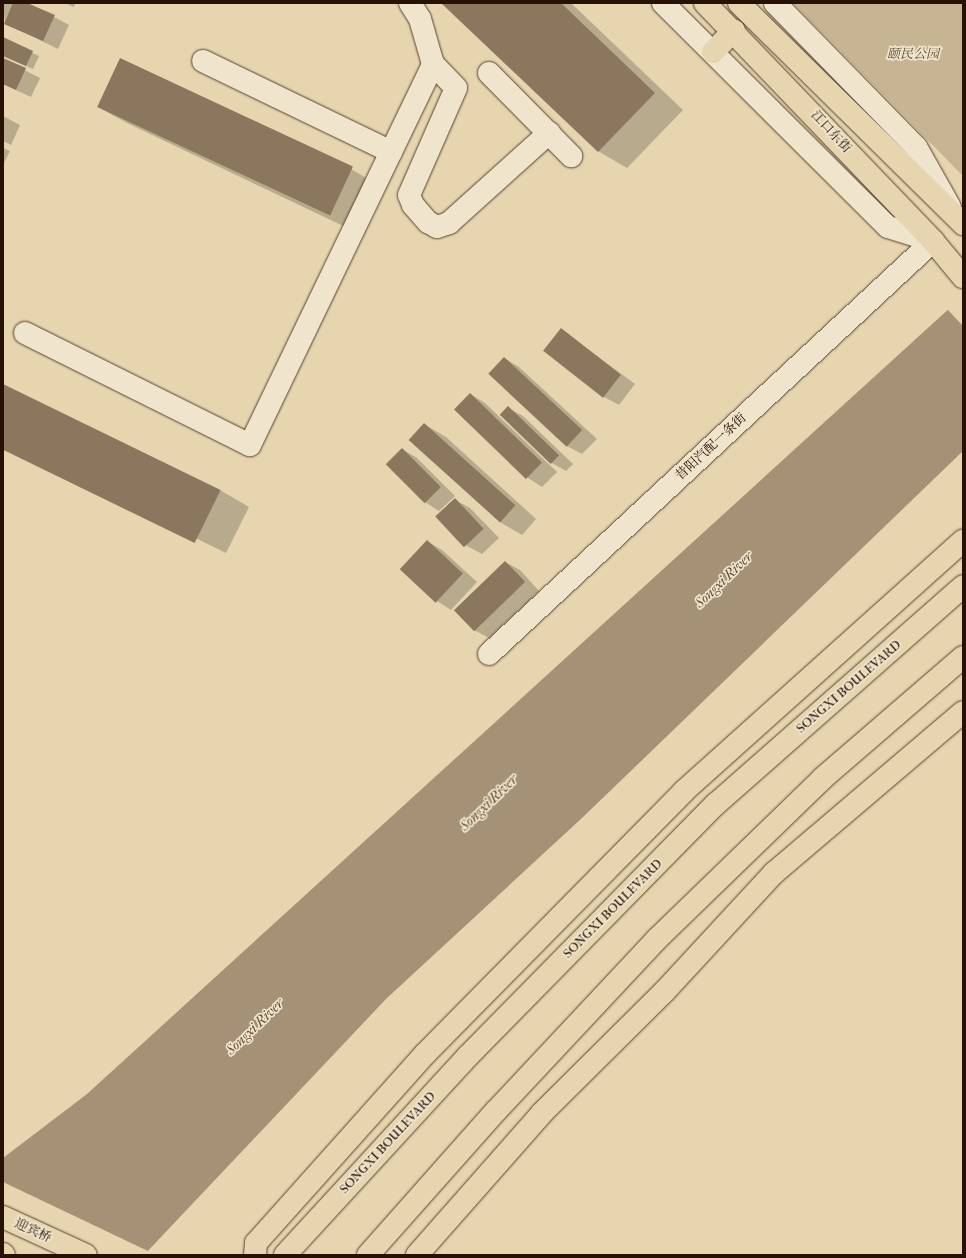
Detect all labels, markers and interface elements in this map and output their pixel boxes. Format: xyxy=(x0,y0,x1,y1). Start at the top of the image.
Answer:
park label: 颐民公园 xyxy=(887,46,939,62)
street label: 江口东街 xyxy=(808,108,854,156)
street label: 昔阳汽配一条街 xyxy=(672,410,750,484)
water label: Songxi River xyxy=(692,548,756,612)
street label: SONGXI BOULEVARD xyxy=(793,637,905,737)
water label: Songxi River xyxy=(457,771,521,835)
street label: SONGXI BOULEVARD xyxy=(560,856,666,962)
water label: Songxi River xyxy=(223,995,287,1059)
street label: SONGXI BOULEVARD xyxy=(337,1089,439,1197)
street label: 迎宾桥 xyxy=(12,1216,54,1246)

